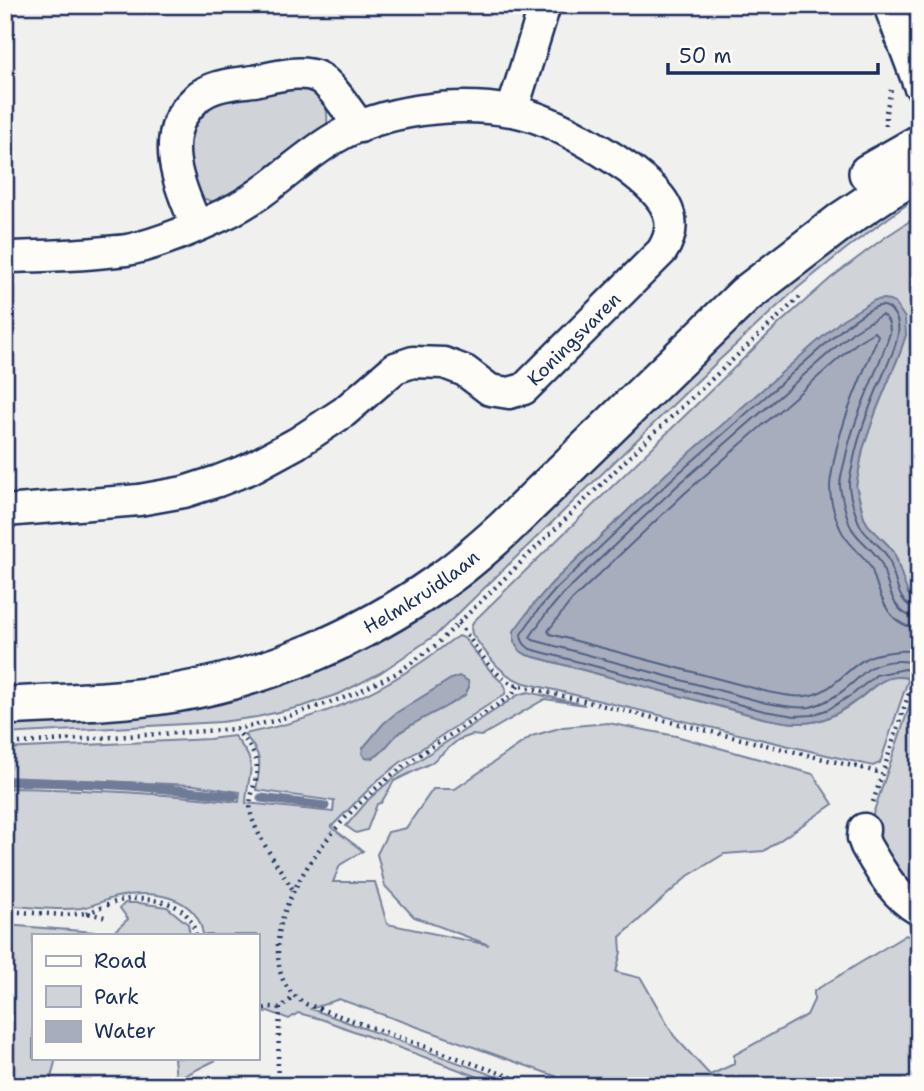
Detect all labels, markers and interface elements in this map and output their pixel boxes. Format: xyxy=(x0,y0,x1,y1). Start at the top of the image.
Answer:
scale bar xyxy=(668,32,878,76)
text: 50 m xyxy=(679,42,732,70)
street label: Koningsvaren xyxy=(522,287,626,391)
street label: Helmkruidlaan xyxy=(359,544,484,639)
legend xyxy=(32,934,259,1060)
text: Road xyxy=(94,947,147,975)
text: Park xyxy=(94,983,139,1011)
text: Water xyxy=(94,1017,156,1045)

